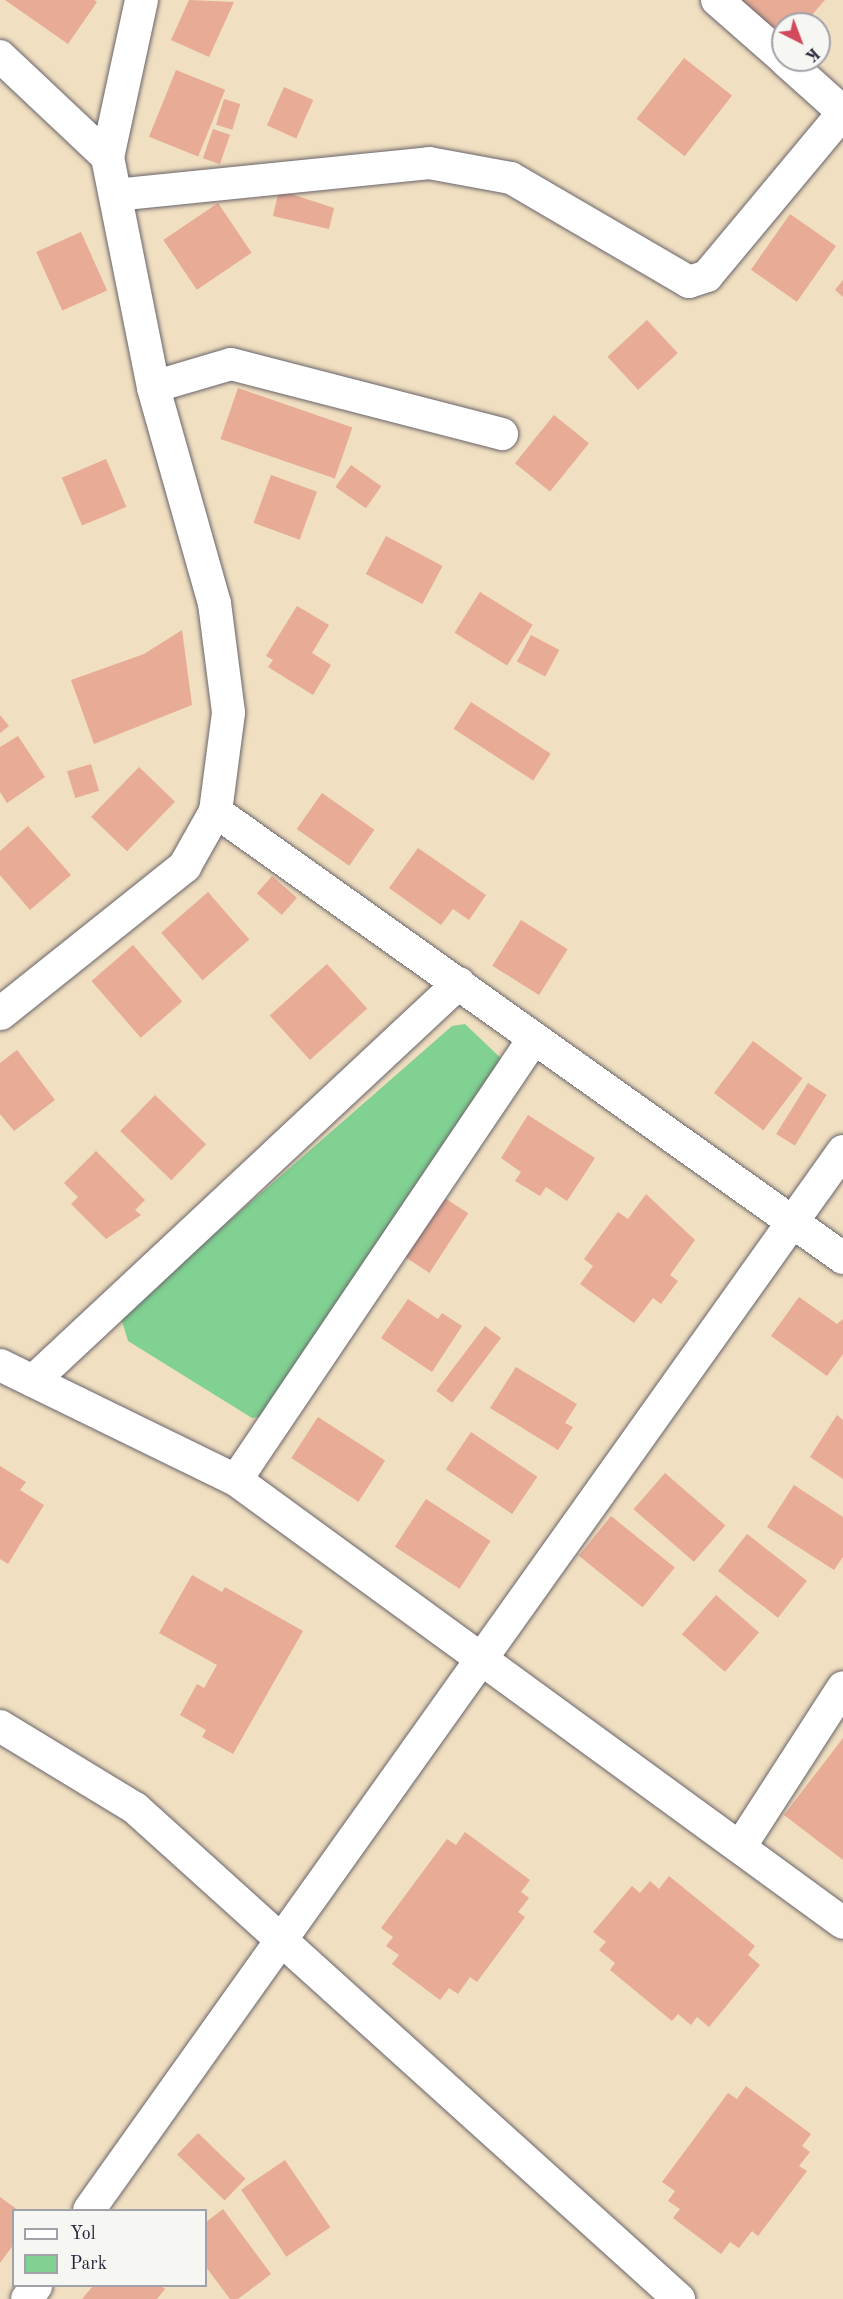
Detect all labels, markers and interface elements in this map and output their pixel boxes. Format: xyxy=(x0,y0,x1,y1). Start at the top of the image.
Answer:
north arrow xyxy=(771,12,831,72)
text: K xyxy=(802,44,822,64)
legend xyxy=(12,2209,207,2287)
text: Yol xyxy=(70,2225,96,2243)
text: Park xyxy=(70,2255,107,2273)

